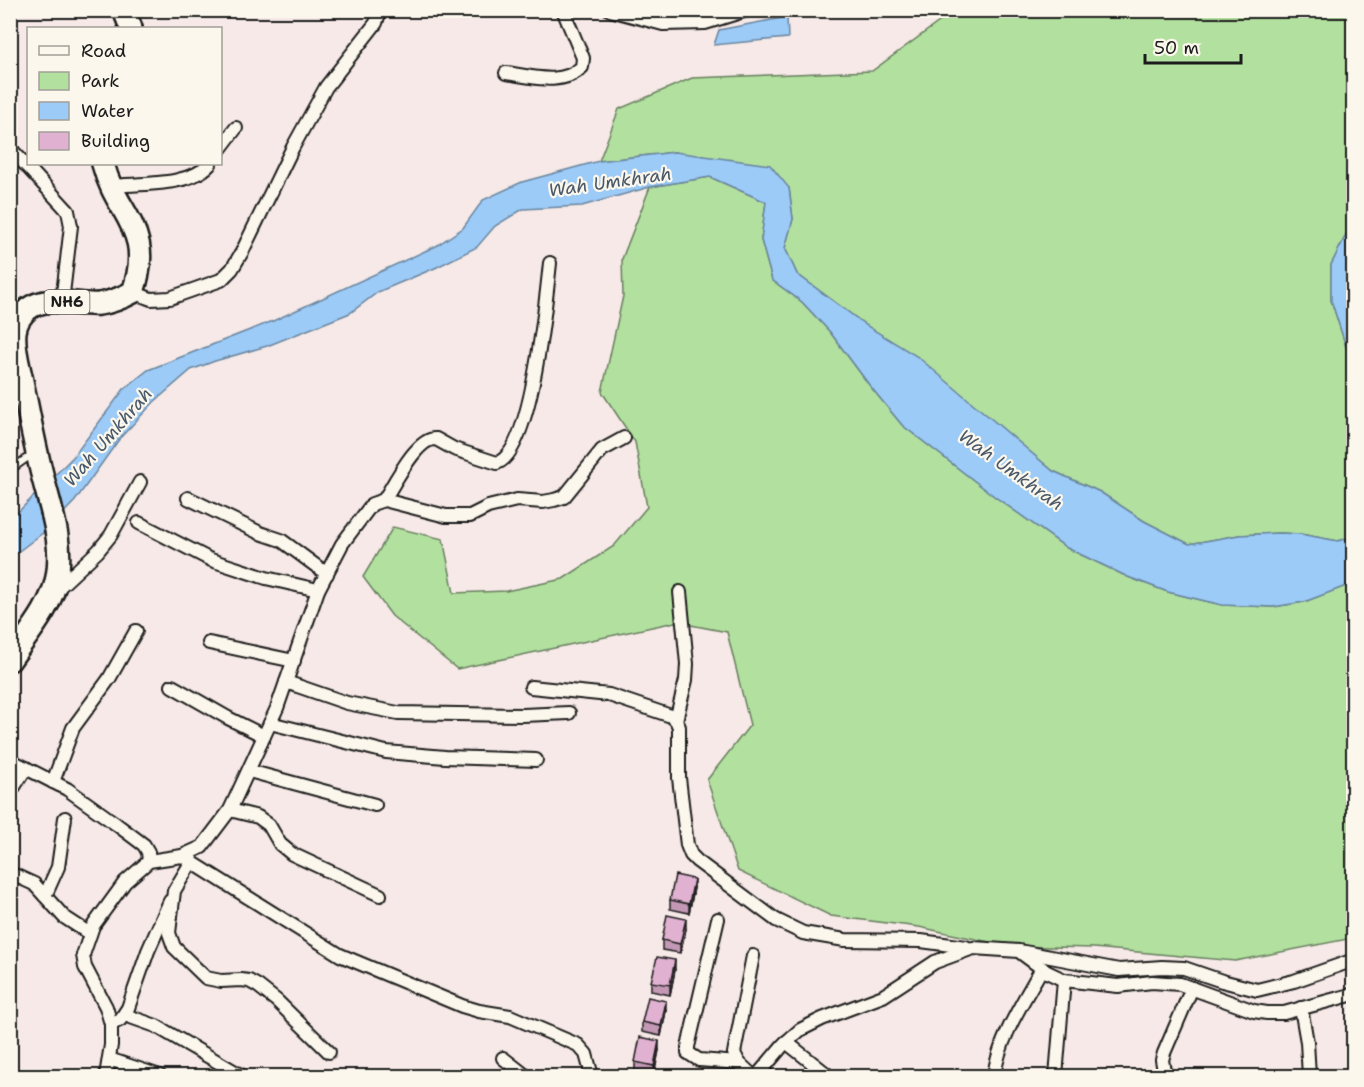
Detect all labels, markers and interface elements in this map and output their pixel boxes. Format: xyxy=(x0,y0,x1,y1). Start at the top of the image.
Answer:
legend xyxy=(27,27,222,165)
scale bar xyxy=(1145,27,1241,65)
text: 50 m xyxy=(1154,36,1199,60)
text: Road xyxy=(81,39,126,63)
text: Park xyxy=(81,69,120,93)
text: Water xyxy=(81,99,134,123)
text: Building xyxy=(81,129,150,153)
water label: Wah Umkhrah xyxy=(547,161,673,203)
road number: NH6 xyxy=(44,290,90,314)
water label: Wah Umkhrah xyxy=(58,382,158,492)
water label: Wah Umkhrah xyxy=(954,424,1068,516)

